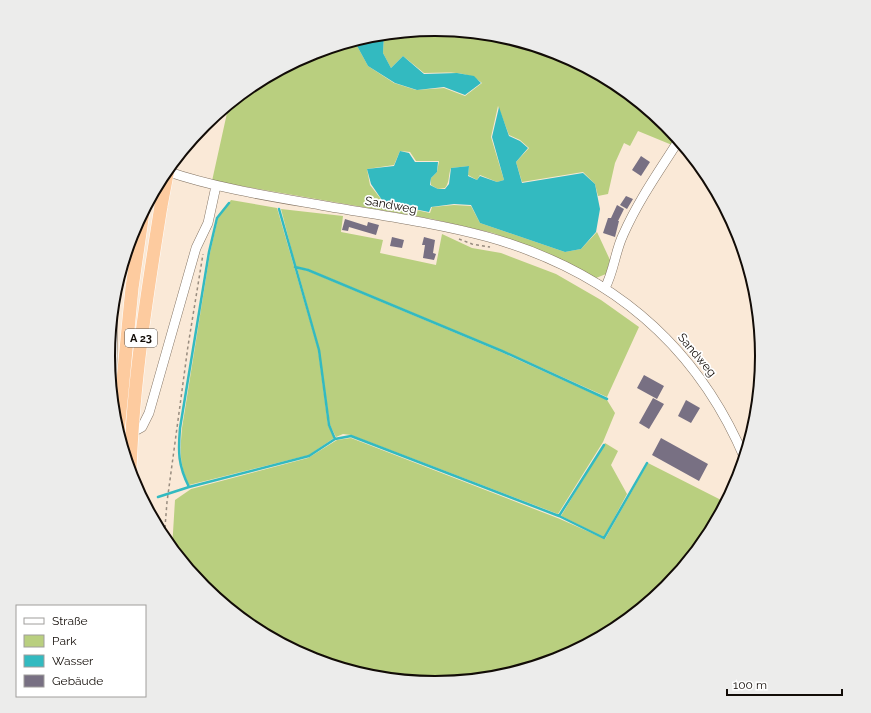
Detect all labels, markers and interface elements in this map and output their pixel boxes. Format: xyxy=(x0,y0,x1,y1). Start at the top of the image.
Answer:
street label: Sandweg xyxy=(364,194,418,216)
road number: A 23 xyxy=(125,329,157,347)
street label: Sandweg xyxy=(675,330,719,380)
legend xyxy=(16,605,146,697)
text: Straße xyxy=(52,614,88,628)
text: Park xyxy=(52,634,77,648)
text: Wasser xyxy=(52,654,94,668)
scale bar xyxy=(727,671,842,697)
text: Gebäude xyxy=(52,674,103,688)
text: 100 m xyxy=(733,678,767,692)

